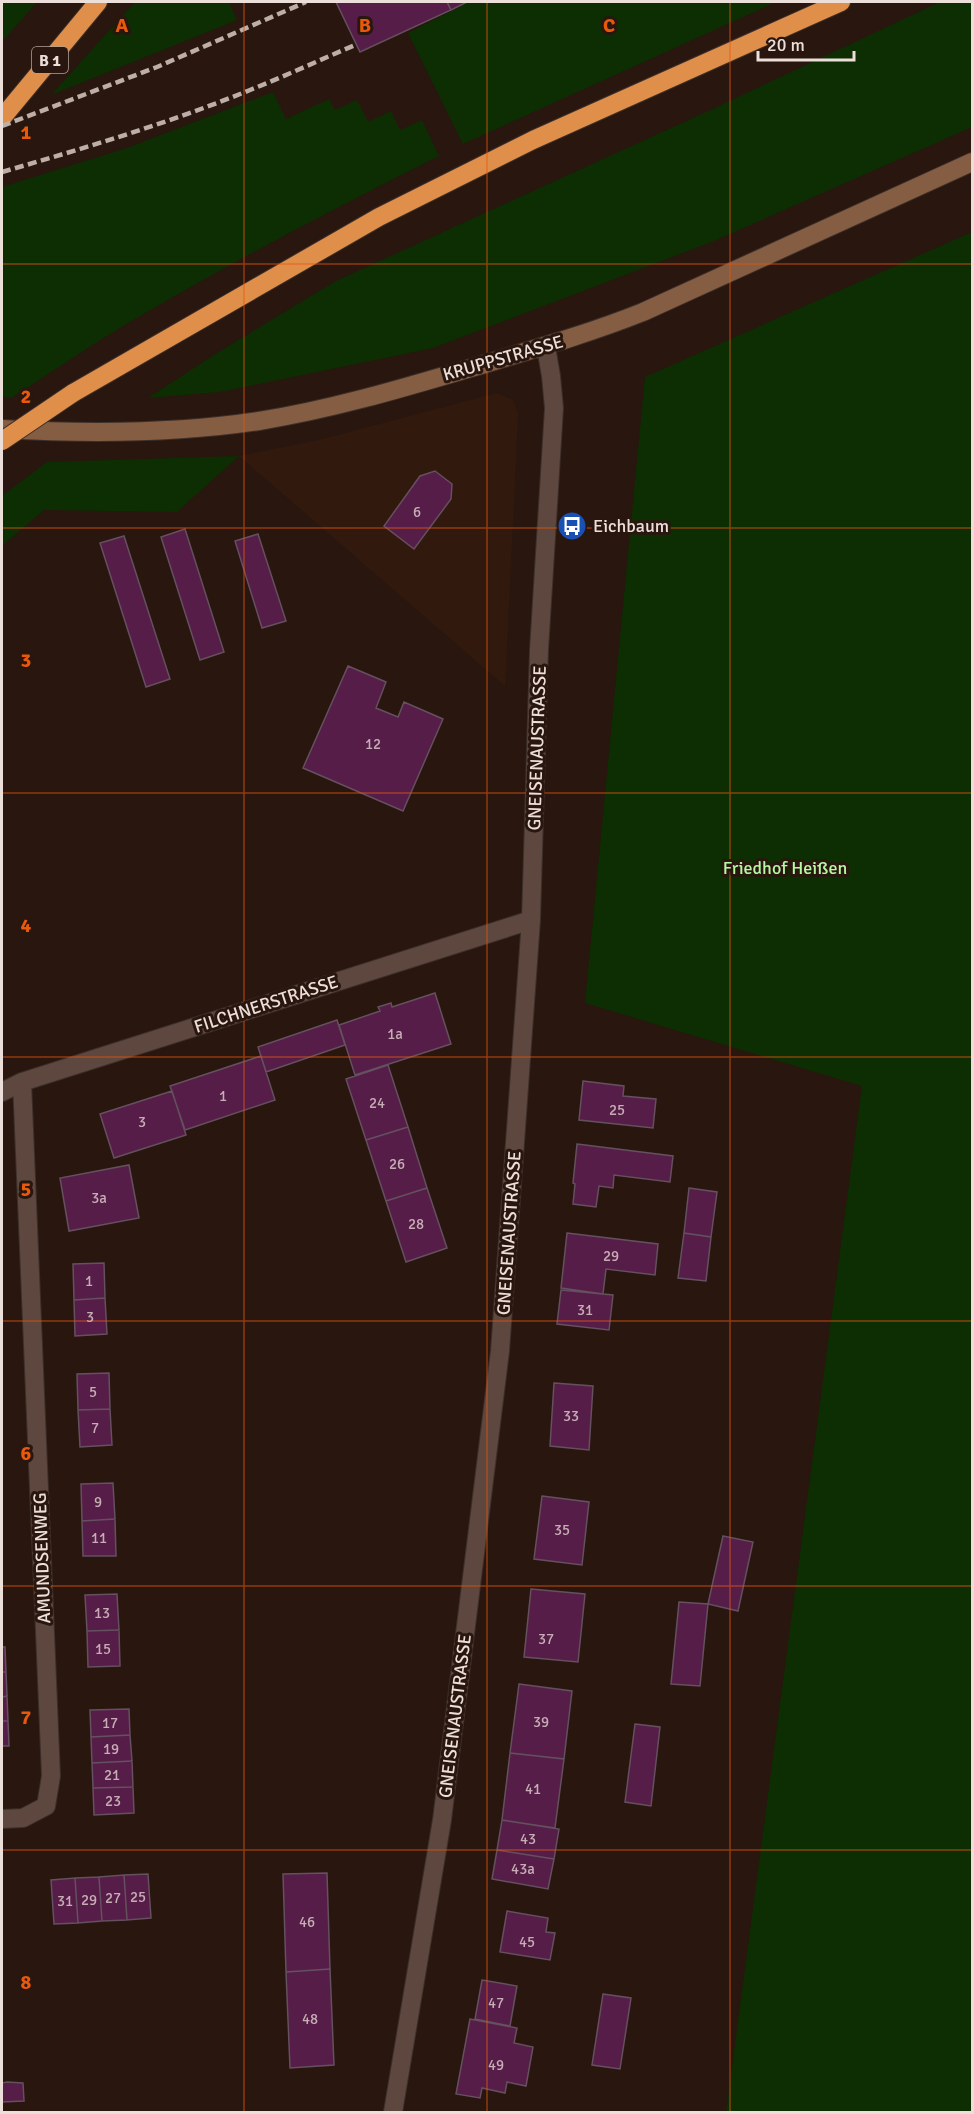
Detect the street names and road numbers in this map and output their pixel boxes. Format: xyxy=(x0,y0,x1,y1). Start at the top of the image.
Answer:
road number: B 1 xyxy=(32,47,68,73)
street label: KRUPPSTRASSE xyxy=(440,330,566,386)
street label: GNEISENAUSTRASSE xyxy=(523,665,551,831)
street label: FILCHNERSTRASSE xyxy=(191,970,341,1038)
street label: GNEISENAUSTRASSE xyxy=(492,1150,526,1316)
street label: AMUNDSENWEG xyxy=(29,1492,55,1624)
street label: GNEISENAUSTRASSE xyxy=(434,1633,476,1799)

